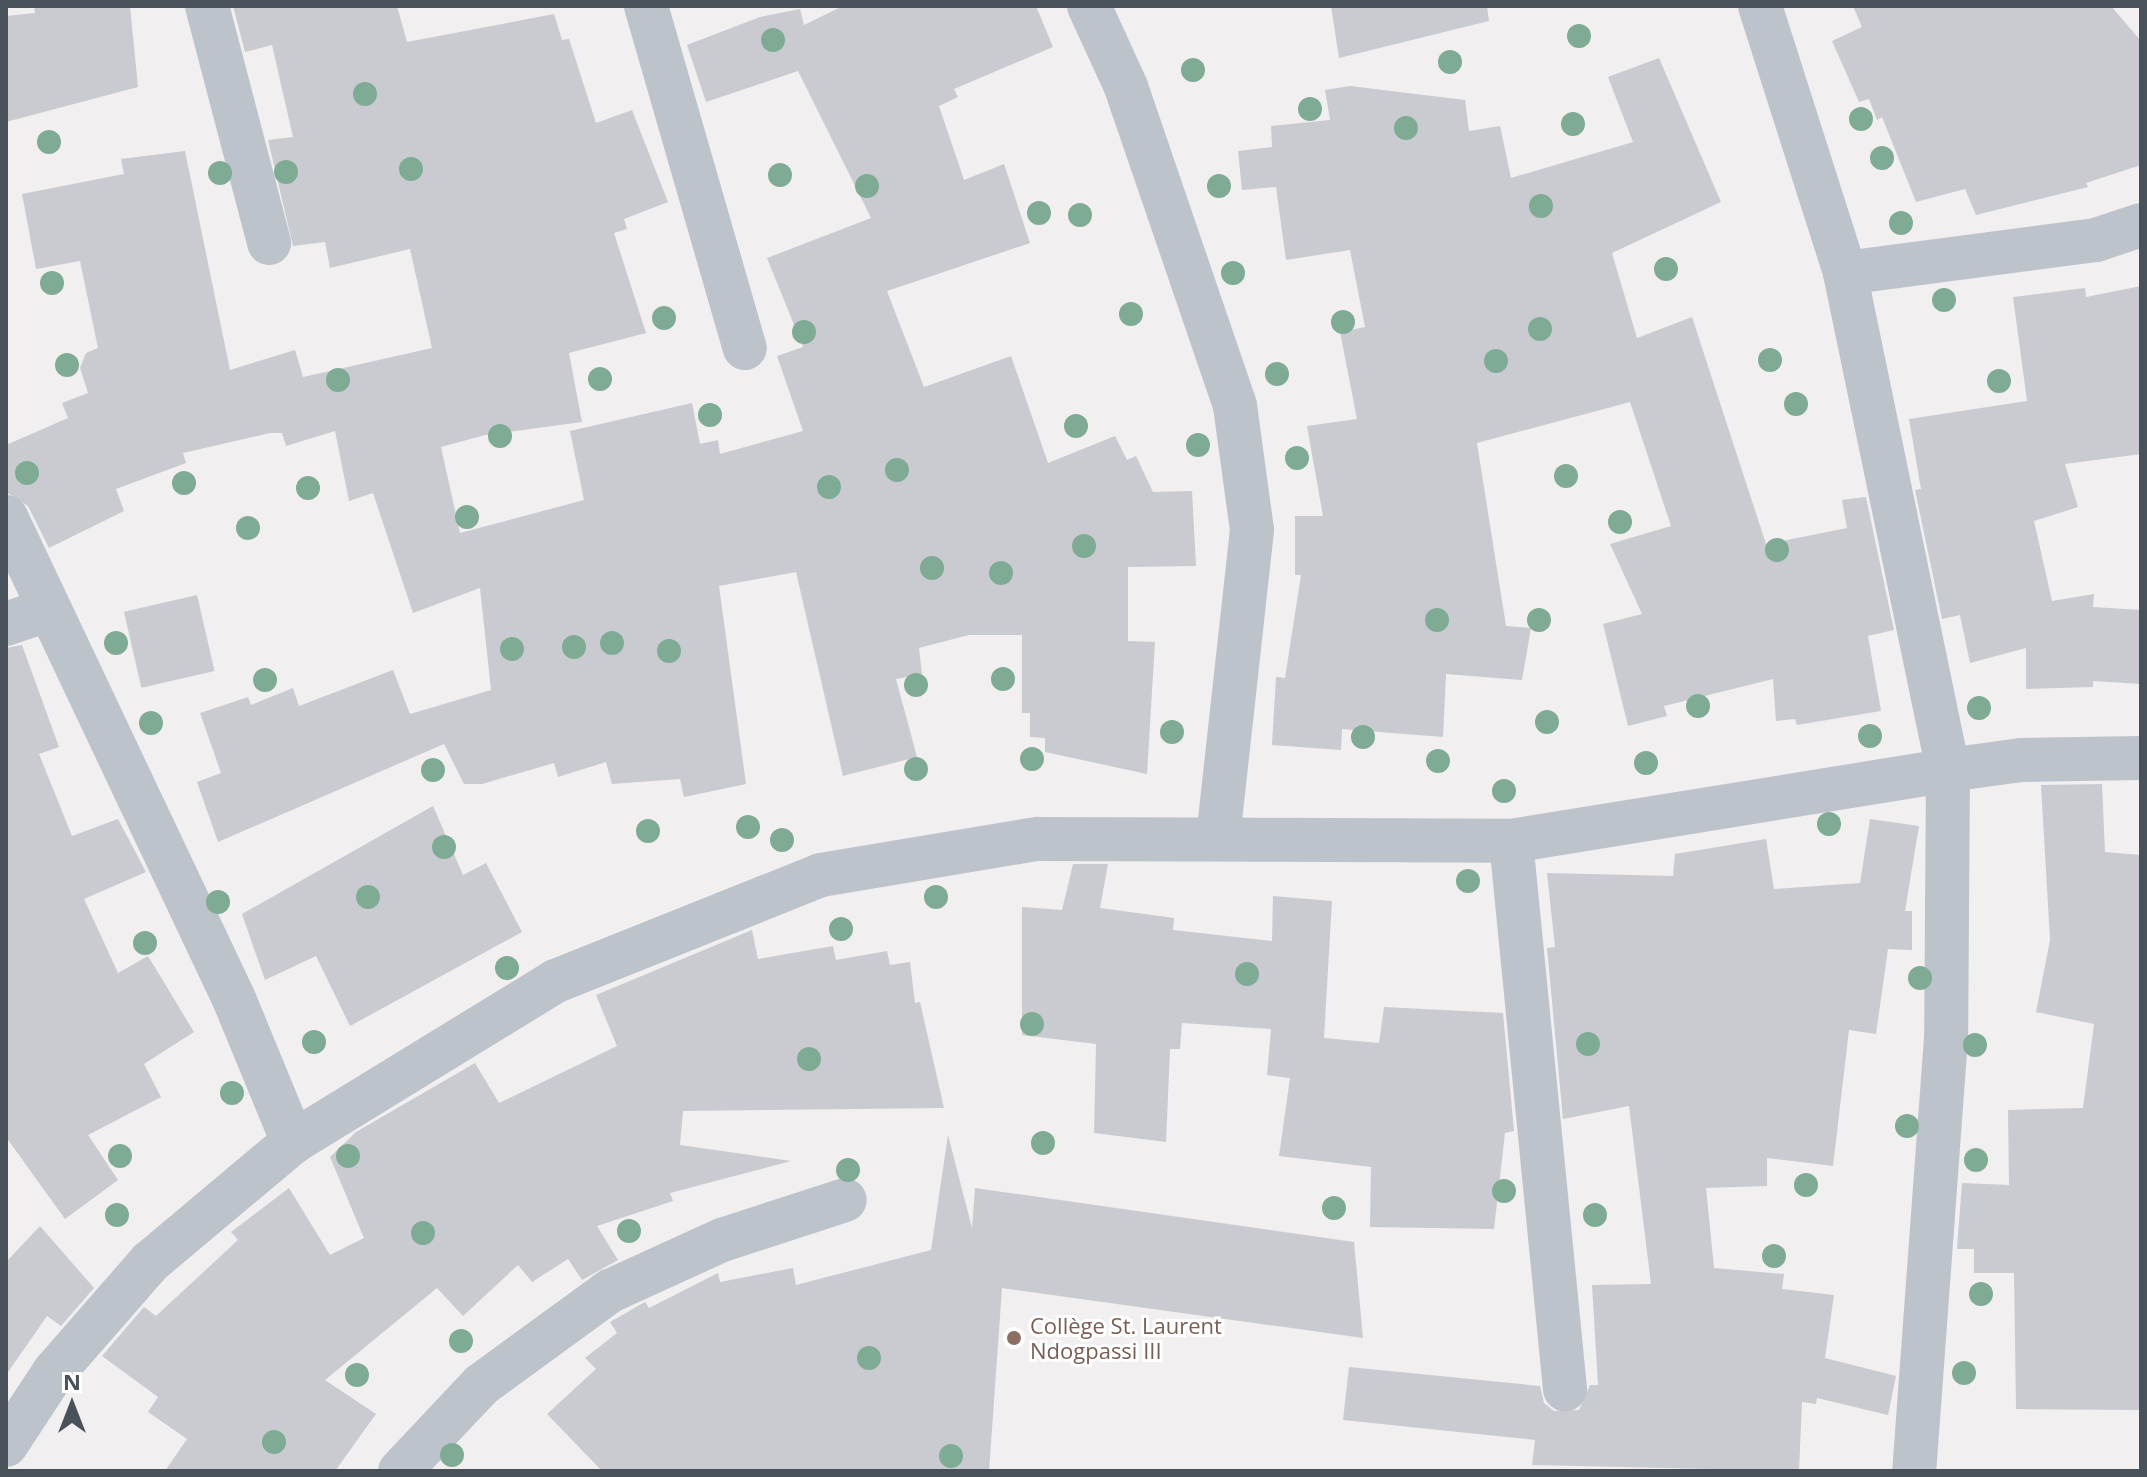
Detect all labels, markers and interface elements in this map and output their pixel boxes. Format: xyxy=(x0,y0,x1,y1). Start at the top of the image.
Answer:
place label: Collège St. Laurent Ndogpassi III xyxy=(1030,1312,1222,1364)
marker: Collège St. Laurent Ndogpassi III xyxy=(1005,1329,1023,1347)
north arrow xyxy=(32,1365,112,1445)
text: N xyxy=(63,1366,81,1396)

